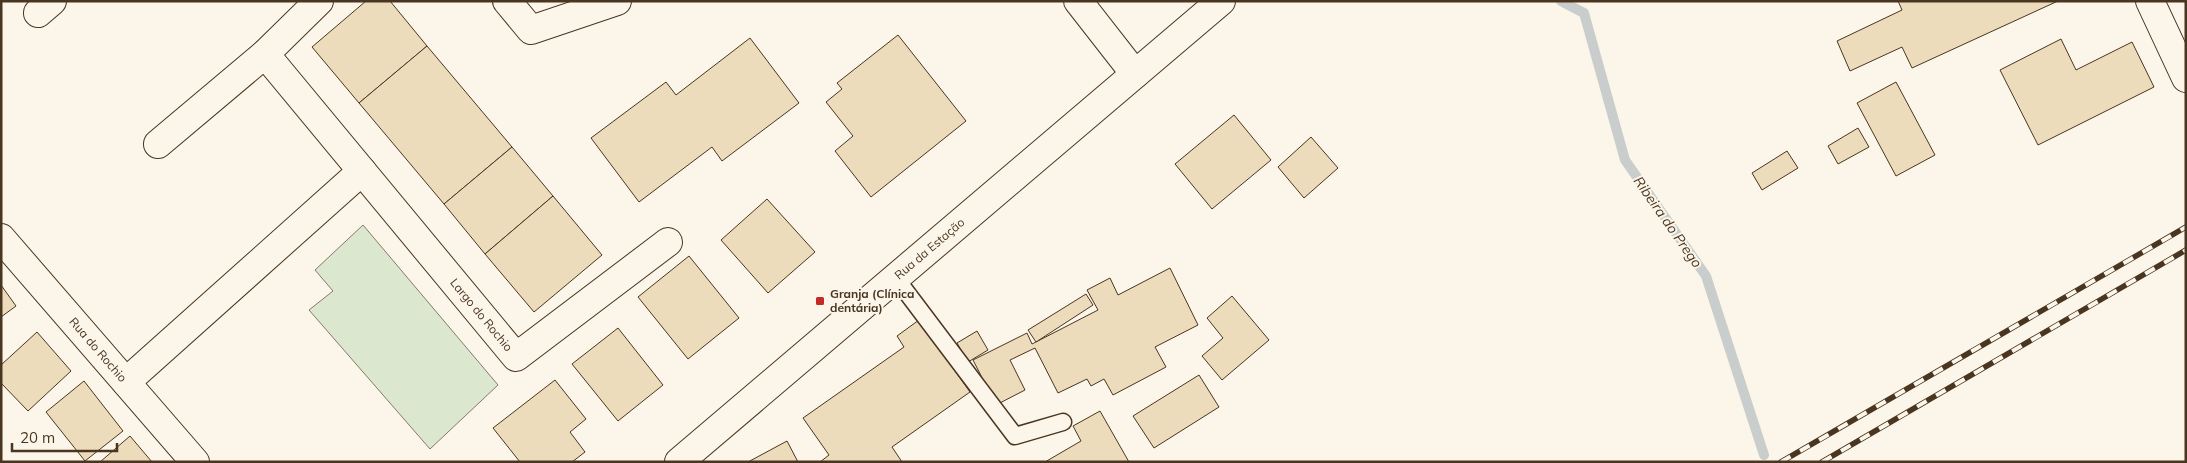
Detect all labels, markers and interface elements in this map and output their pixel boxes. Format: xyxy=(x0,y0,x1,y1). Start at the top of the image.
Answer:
water label: Ribeira do Prego xyxy=(1630,173,1706,271)
street label: Rua da Estação xyxy=(891,214,968,283)
street label: Largo do Rochio xyxy=(447,275,516,354)
place label: Granja (Clínica dentária) xyxy=(830,286,915,315)
marker: Granja (Clínica dentária) xyxy=(814,295,826,307)
street label: Rua do Rochio xyxy=(66,314,130,385)
scale bar xyxy=(12,420,118,452)
text: 20 m xyxy=(20,428,55,447)

